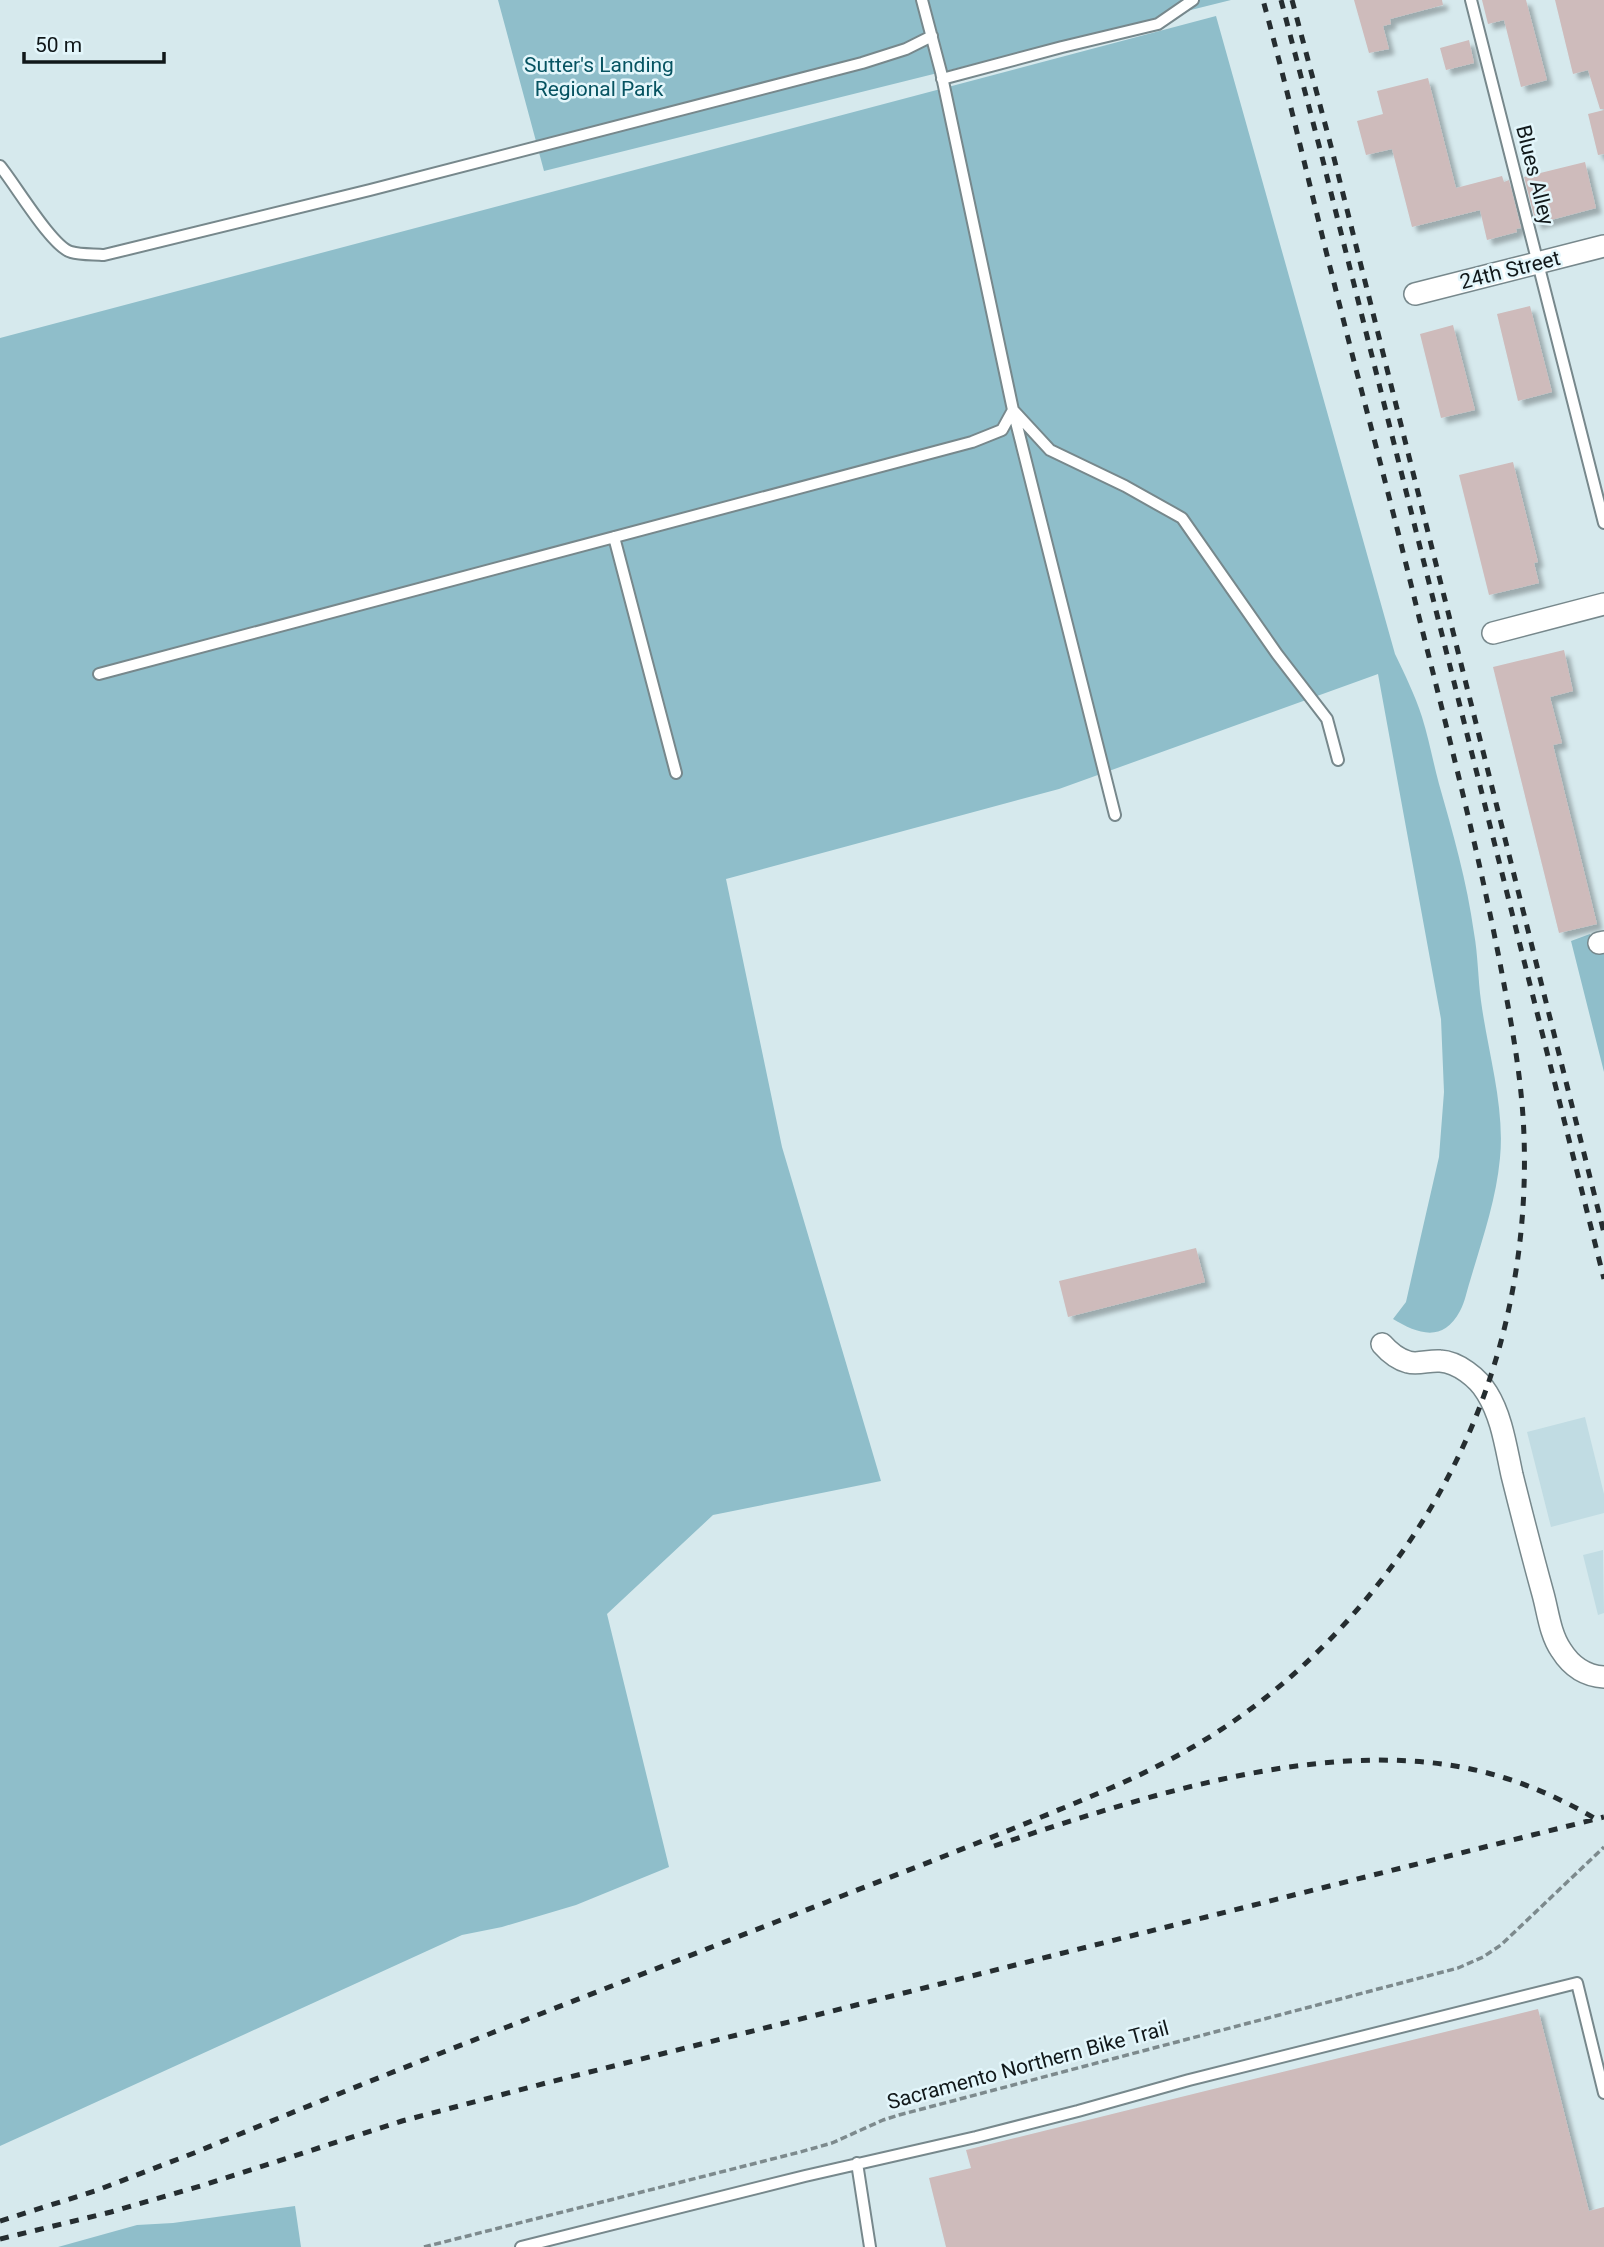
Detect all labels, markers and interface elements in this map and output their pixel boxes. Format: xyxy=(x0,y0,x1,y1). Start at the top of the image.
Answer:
scale bar xyxy=(24,21,164,65)
text: 50 m xyxy=(35,33,82,57)
park label: Sutter's Landing Regional Park xyxy=(524,53,674,101)
street label: Blues Alley xyxy=(1511,123,1559,227)
street label: 24th Street xyxy=(1457,246,1563,294)
street label: Sacramento Northern Bike Trail xyxy=(884,2016,1172,2114)

